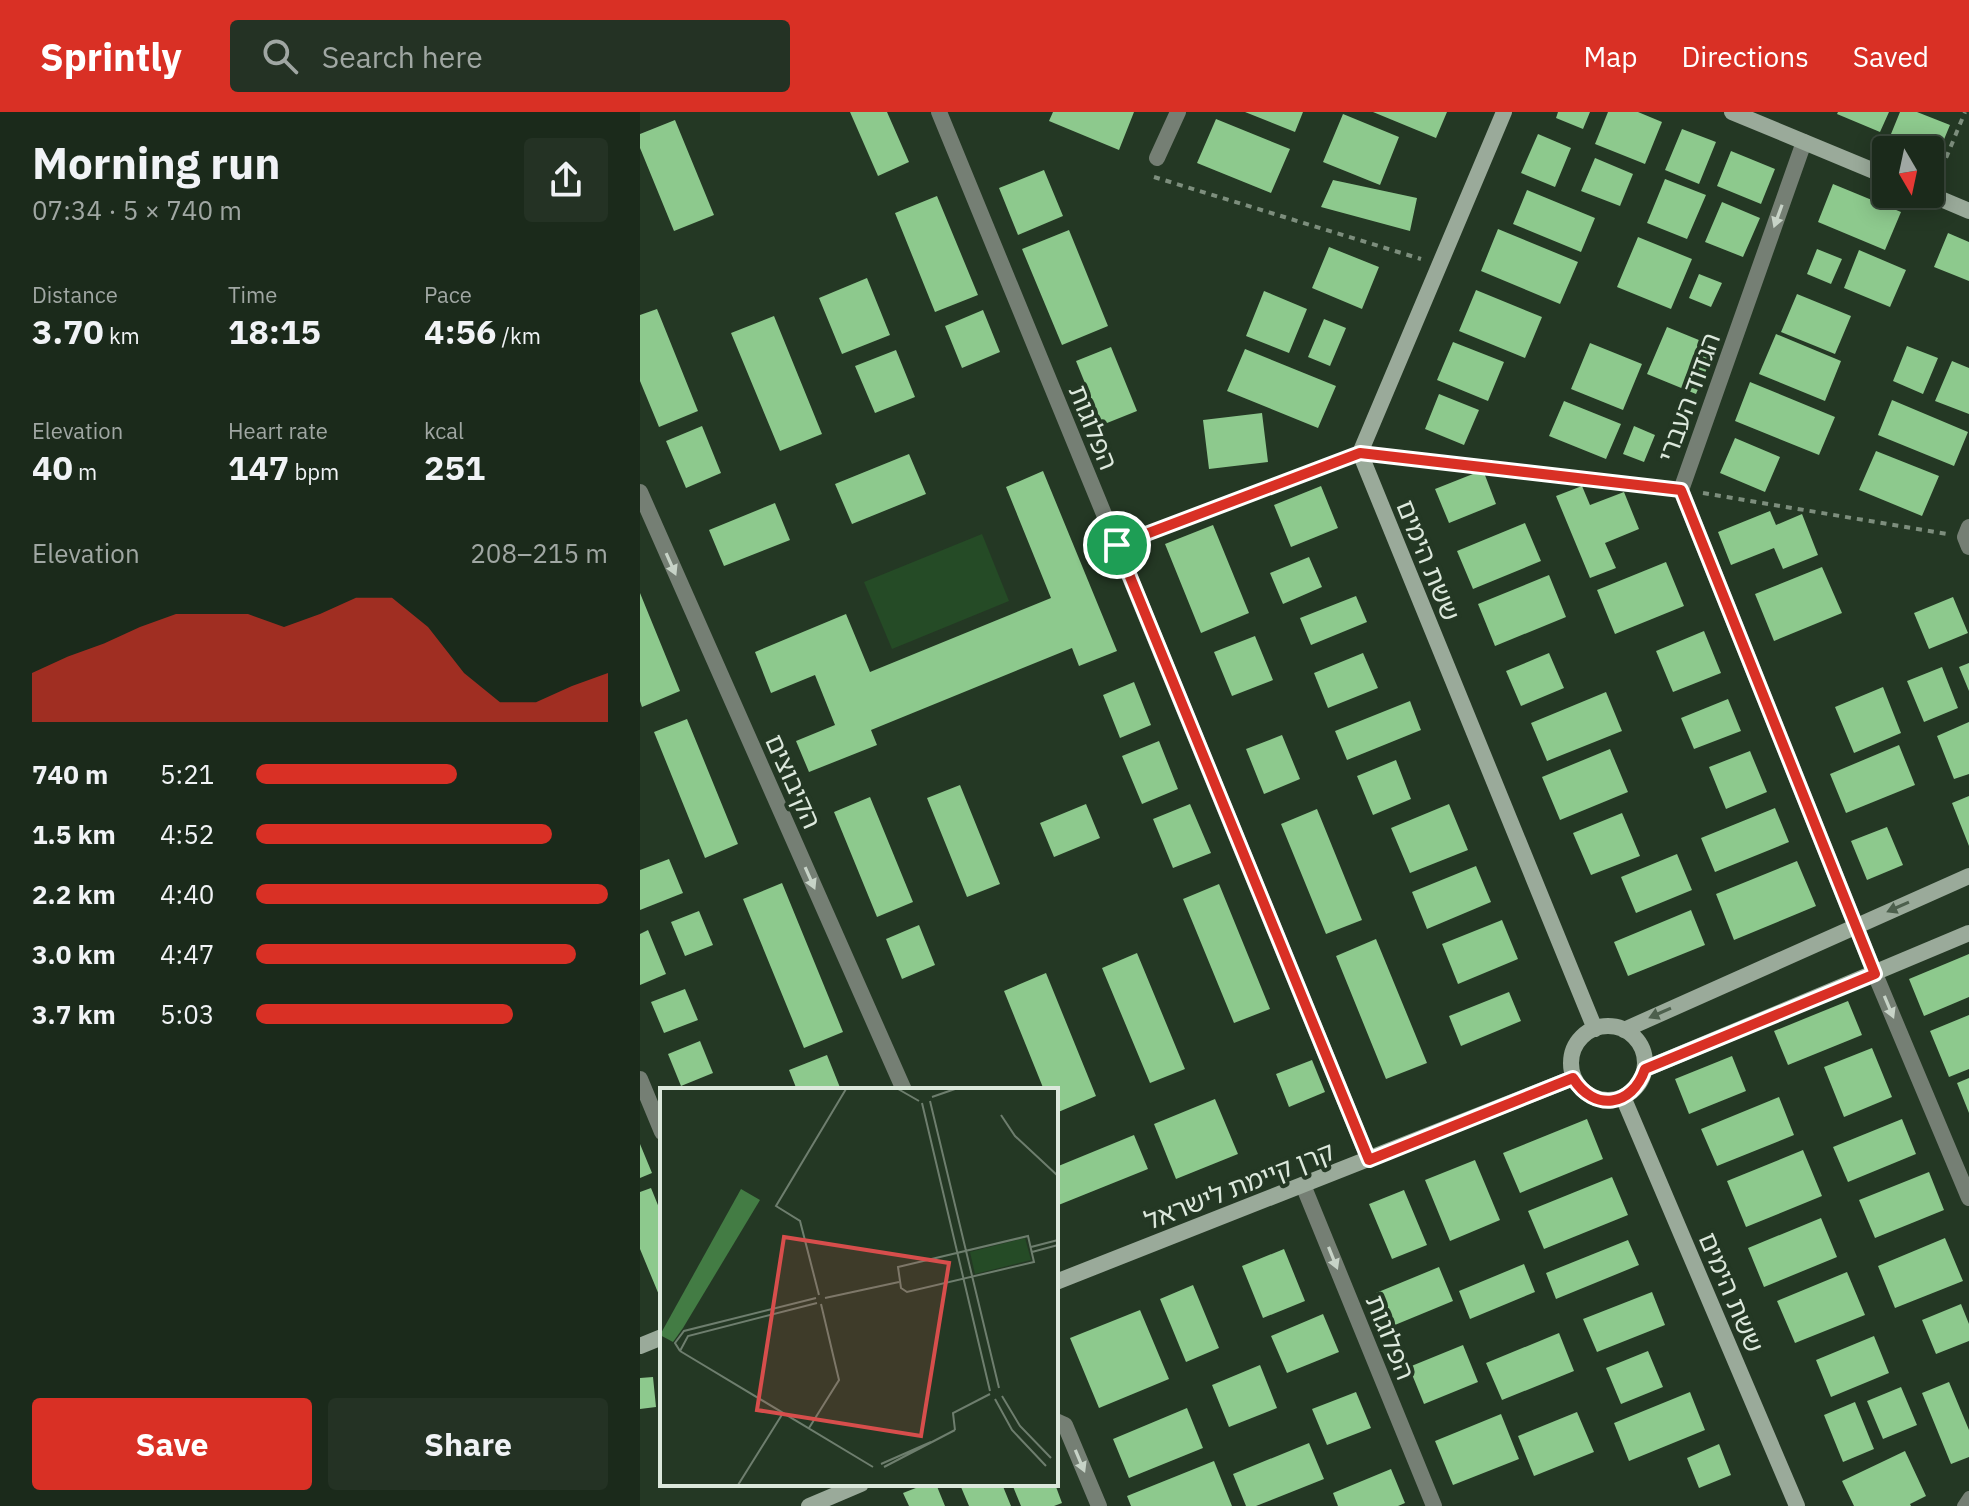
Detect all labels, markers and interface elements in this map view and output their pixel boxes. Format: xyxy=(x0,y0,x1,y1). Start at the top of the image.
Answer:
search box xyxy=(230,20,790,92)
text: Sprintly xyxy=(40,32,182,81)
icon: search xyxy=(258,34,302,78)
text: Search here xyxy=(322,37,483,76)
text: Map xyxy=(1583,38,1637,75)
text: Directions xyxy=(1681,38,1809,75)
text: Saved xyxy=(1853,38,1929,75)
text: Morning run xyxy=(32,134,281,191)
north arrow xyxy=(1872,136,1944,208)
map controls xyxy=(1872,136,1944,208)
button: share xyxy=(524,138,608,222)
text: 07:34 · 5 × 740 m xyxy=(32,193,242,227)
one-way arrow xyxy=(1771,204,1784,228)
text: Distance xyxy=(32,280,118,309)
text: Time xyxy=(228,280,277,309)
text: Pace xyxy=(424,280,472,309)
text: 3.70 xyxy=(32,309,104,353)
text: 18:15 xyxy=(228,309,321,353)
text: 4:56 xyxy=(424,309,496,353)
text: km xyxy=(104,321,140,350)
text: /km xyxy=(496,321,541,350)
street label: הגדוד העברי xyxy=(1649,328,1727,466)
street label: הפלוגות xyxy=(1062,380,1126,474)
text: Elevation xyxy=(32,416,123,445)
text: Heart rate xyxy=(228,416,328,445)
text: kcal xyxy=(424,416,464,445)
text: 40 xyxy=(32,445,73,489)
text: 147 xyxy=(228,445,289,489)
text: 251 xyxy=(424,445,485,489)
text: m xyxy=(73,457,97,486)
text: bpm xyxy=(289,457,339,486)
street label: ששת הימים xyxy=(1389,495,1469,625)
pin xyxy=(1083,511,1151,579)
icon: arrive xyxy=(1095,523,1139,567)
text: Elevation xyxy=(32,536,140,570)
text: 208–215 m xyxy=(470,536,608,570)
one-way arrow xyxy=(665,552,678,575)
street label: הקיבוצים xyxy=(758,728,830,834)
text: 740 m xyxy=(32,757,108,791)
text: 5:21 xyxy=(160,757,214,791)
text: 1.5 km xyxy=(32,817,116,851)
text: 4:52 xyxy=(160,817,214,851)
one-way arrow xyxy=(804,867,817,890)
text: 2.2 km xyxy=(32,877,116,911)
text: 4:40 xyxy=(160,877,214,911)
one-way arrow xyxy=(1886,901,1910,914)
text: 3.0 km xyxy=(32,937,116,971)
text: 4:47 xyxy=(160,937,214,971)
one-way arrow xyxy=(1882,995,1895,1019)
text: 3.7 km xyxy=(32,997,116,1031)
text: 5:03 xyxy=(160,997,214,1031)
one-way arrow xyxy=(1649,1007,1672,1020)
inset map xyxy=(660,1088,1058,1486)
street label: קרן קיימת לישראל xyxy=(1139,1133,1339,1237)
street label: ששת הימים xyxy=(1691,1227,1773,1357)
one-way arrow xyxy=(1326,1246,1339,1270)
street label: הפלוגות xyxy=(1359,1290,1423,1384)
button: Save xyxy=(32,1398,312,1490)
button: Share xyxy=(328,1398,608,1490)
one-way arrow xyxy=(1074,1449,1087,1473)

